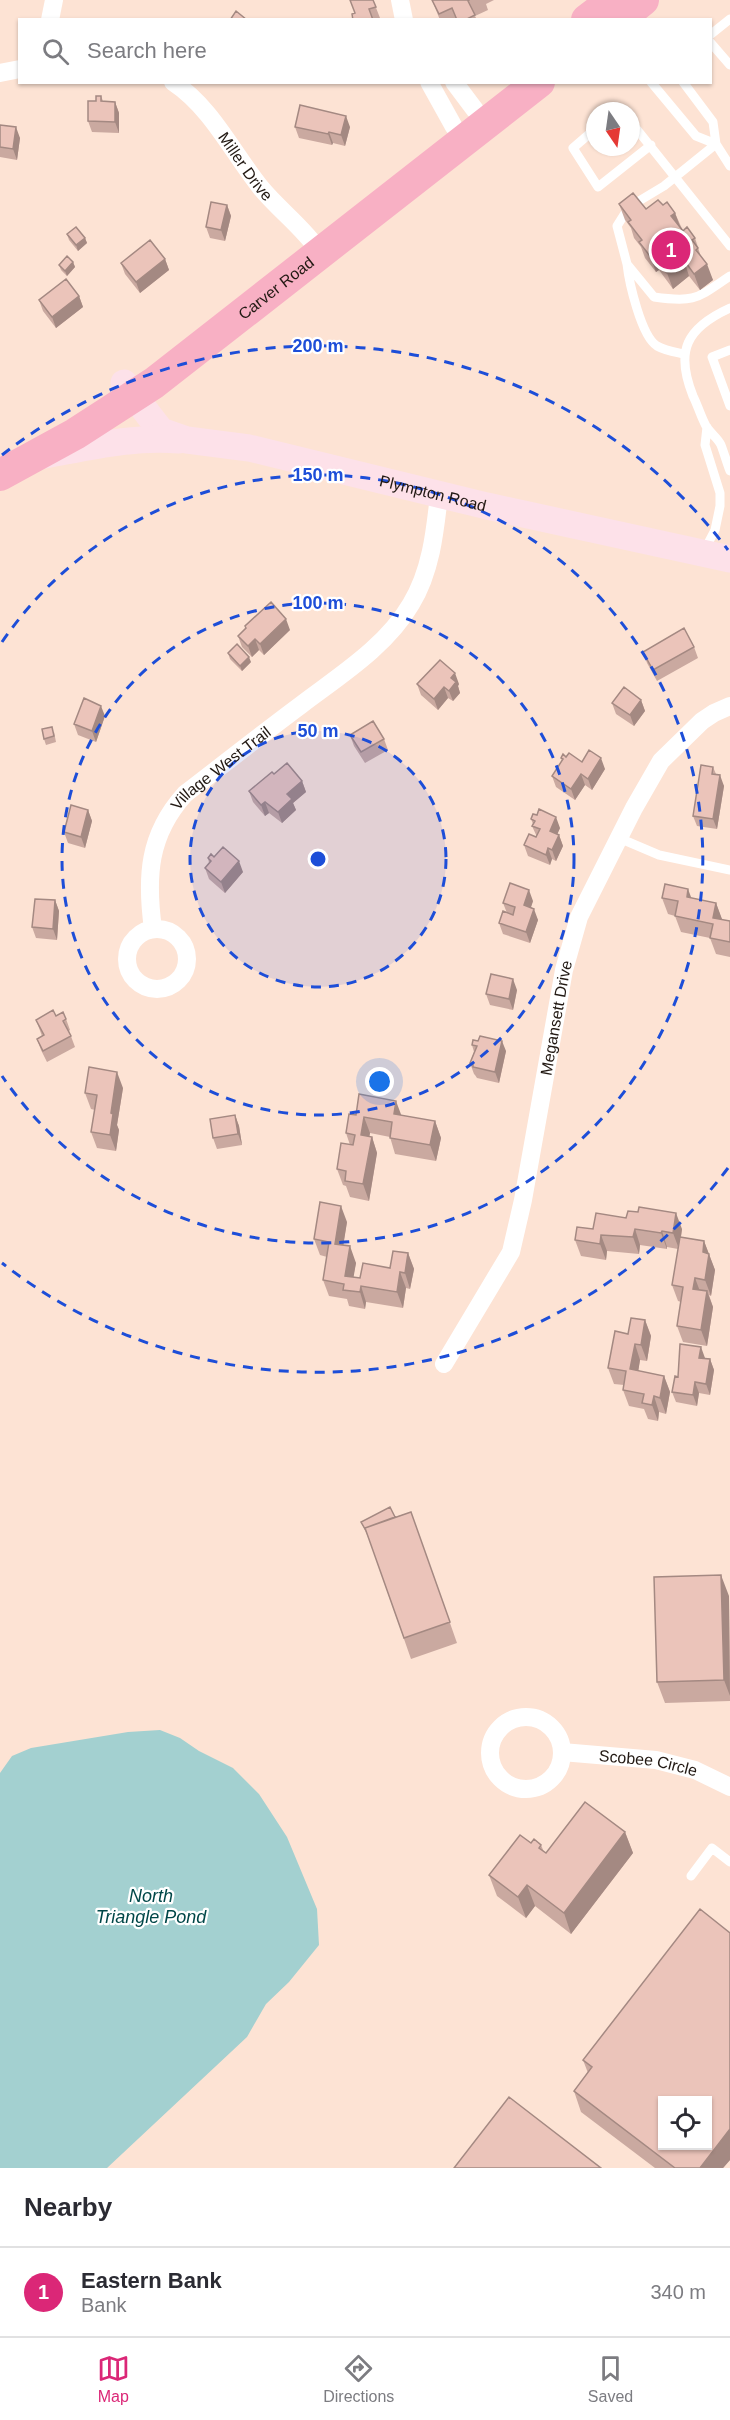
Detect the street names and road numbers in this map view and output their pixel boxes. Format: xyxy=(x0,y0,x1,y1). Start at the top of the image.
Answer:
street label: Miller Drive xyxy=(216,129,276,204)
street label: Carver Road xyxy=(235,253,317,322)
street label: Plympton Road xyxy=(378,472,488,514)
street label: Village West Trail xyxy=(167,723,274,813)
street label: Megansett Drive xyxy=(537,958,575,1077)
street label: Scobee Circle xyxy=(598,1747,699,1779)

